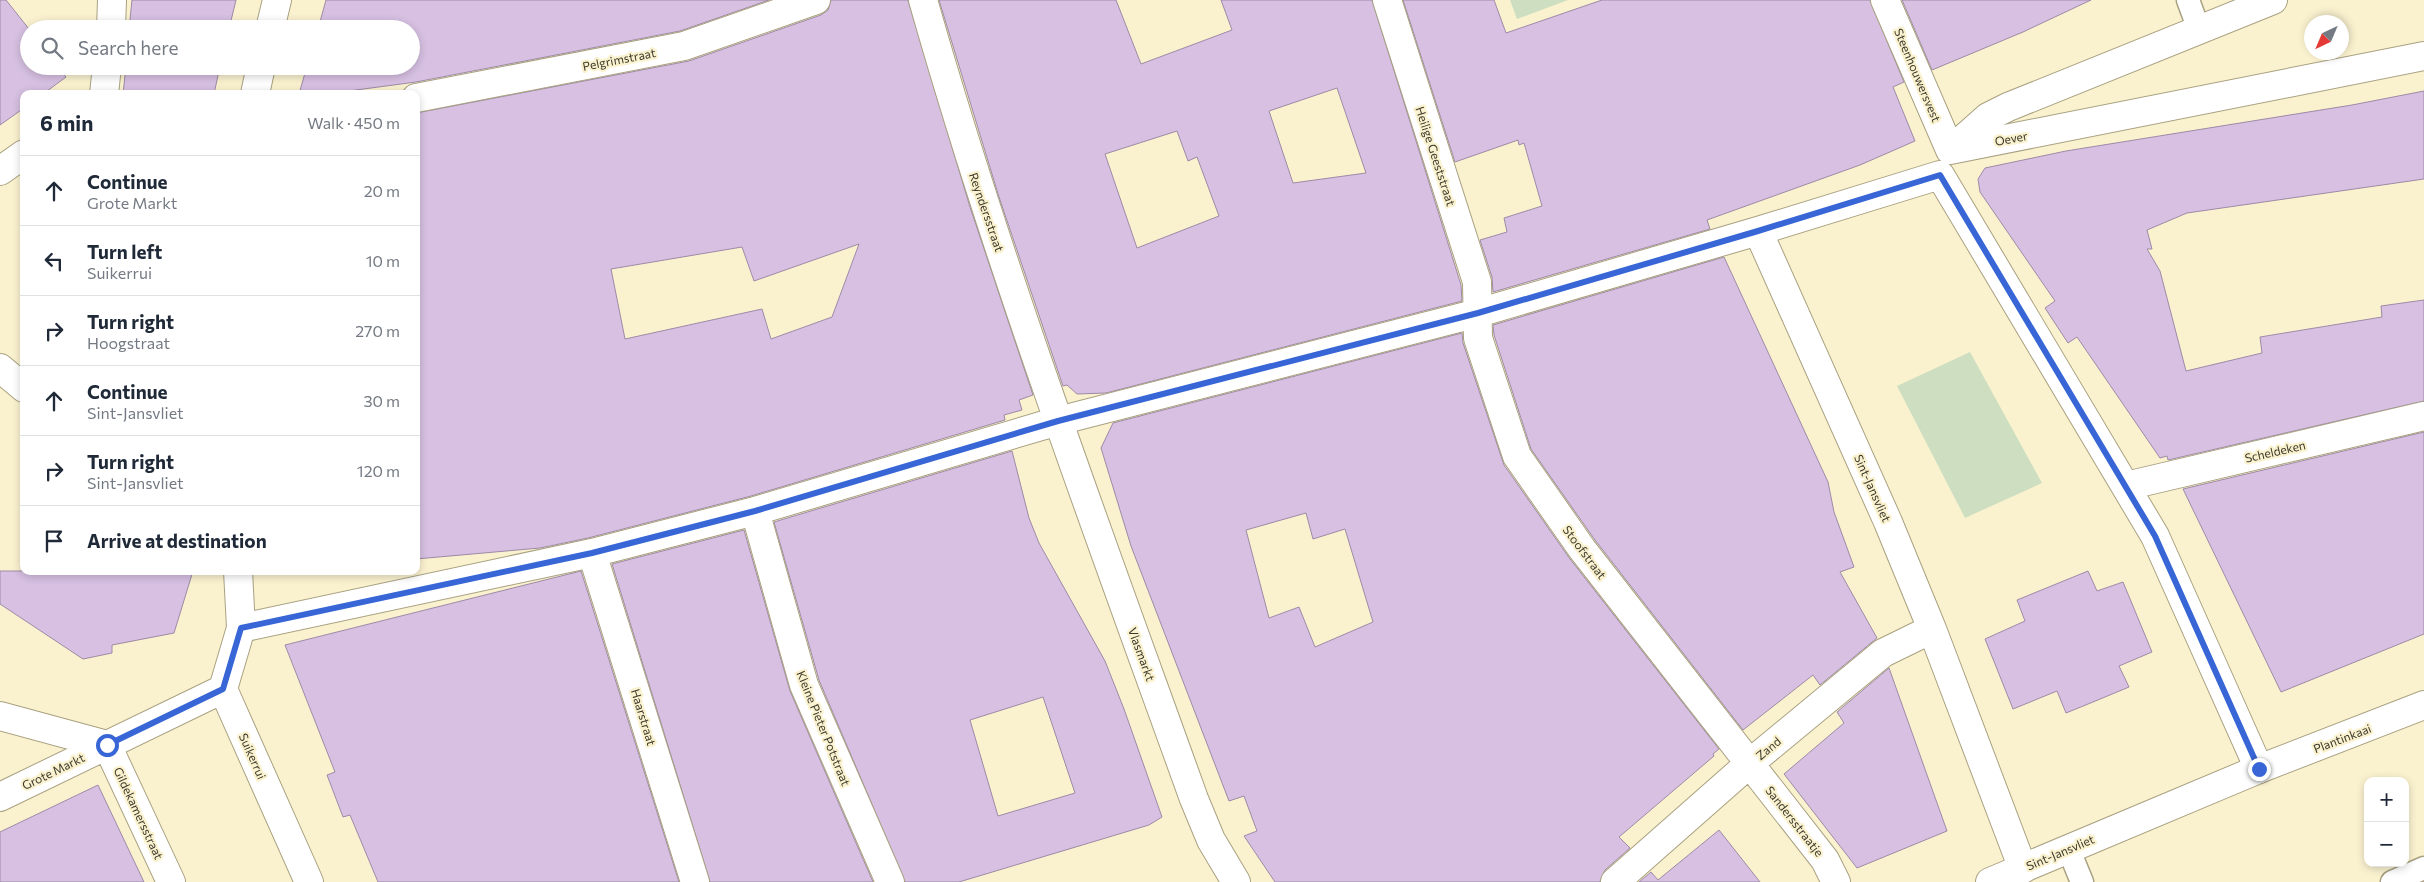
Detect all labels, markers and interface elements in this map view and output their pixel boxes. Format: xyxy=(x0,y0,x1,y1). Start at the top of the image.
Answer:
north arrow xyxy=(2304,15,2349,60)
search box xyxy=(20,20,420,75)
street label: Steenhouwersvest xyxy=(1892,26,1944,124)
icon: search xyxy=(38,34,66,62)
text: Search here xyxy=(78,36,178,59)
street label: Pelgrimstraat xyxy=(581,45,657,73)
street label: Heilige Geeststraat xyxy=(1413,104,1459,208)
text: 6 min xyxy=(40,110,93,135)
text: Walk · 450 m xyxy=(307,113,400,132)
street label: Oever xyxy=(1993,128,2029,148)
text: Continue xyxy=(87,170,167,193)
street label: Reyndersstraat xyxy=(967,171,1007,253)
icon: ahead xyxy=(40,177,68,205)
text: 20 m xyxy=(364,181,400,200)
text: Grote Markt xyxy=(87,193,177,212)
text: Turn left xyxy=(87,240,162,263)
icon: left xyxy=(40,247,68,275)
text: 10 m xyxy=(366,251,400,270)
text: Suikerrui xyxy=(87,263,152,282)
text: Turn right xyxy=(87,310,174,333)
icon: right xyxy=(40,317,68,345)
text: 270 m xyxy=(355,321,400,340)
text: Hoogstraat xyxy=(87,333,170,352)
text: Continue xyxy=(87,380,167,403)
icon: ahead xyxy=(40,387,68,415)
text: 30 m xyxy=(363,391,400,410)
text: Sint-Jansvliet xyxy=(87,403,184,422)
street label: Scheldeken xyxy=(2243,437,2307,465)
text: Turn right xyxy=(87,450,174,473)
street label: Sint-Jansvliet xyxy=(1851,452,1894,524)
icon: right xyxy=(40,457,68,485)
text: 120 m xyxy=(357,461,400,480)
text: Sint-Jansvliet xyxy=(87,473,184,492)
street label: Stoofstraat xyxy=(1560,523,1610,581)
icon: arrive xyxy=(40,527,68,555)
text: Arrive at destination xyxy=(87,529,267,552)
street label: Vlasmarkt xyxy=(1126,625,1158,683)
street label: Kleine Pieter Potstraat xyxy=(794,668,854,788)
street label: Haarstraat xyxy=(629,687,659,747)
street label: Plantinkaai xyxy=(2311,721,2373,755)
street label: Suikerrui xyxy=(237,731,269,781)
route start xyxy=(96,734,119,757)
street label: Zand xyxy=(1753,734,1783,762)
street label: Grote Markt xyxy=(19,750,87,792)
route end xyxy=(2248,758,2271,781)
street label: Gildekamersstraat xyxy=(111,765,167,861)
map controls xyxy=(2364,777,2409,867)
button: + xyxy=(2364,777,2409,822)
street label: Sandersstraatje xyxy=(1763,783,1827,859)
button: − xyxy=(2364,822,2409,867)
street label: Sint-Jansvliet xyxy=(2024,831,2097,874)

